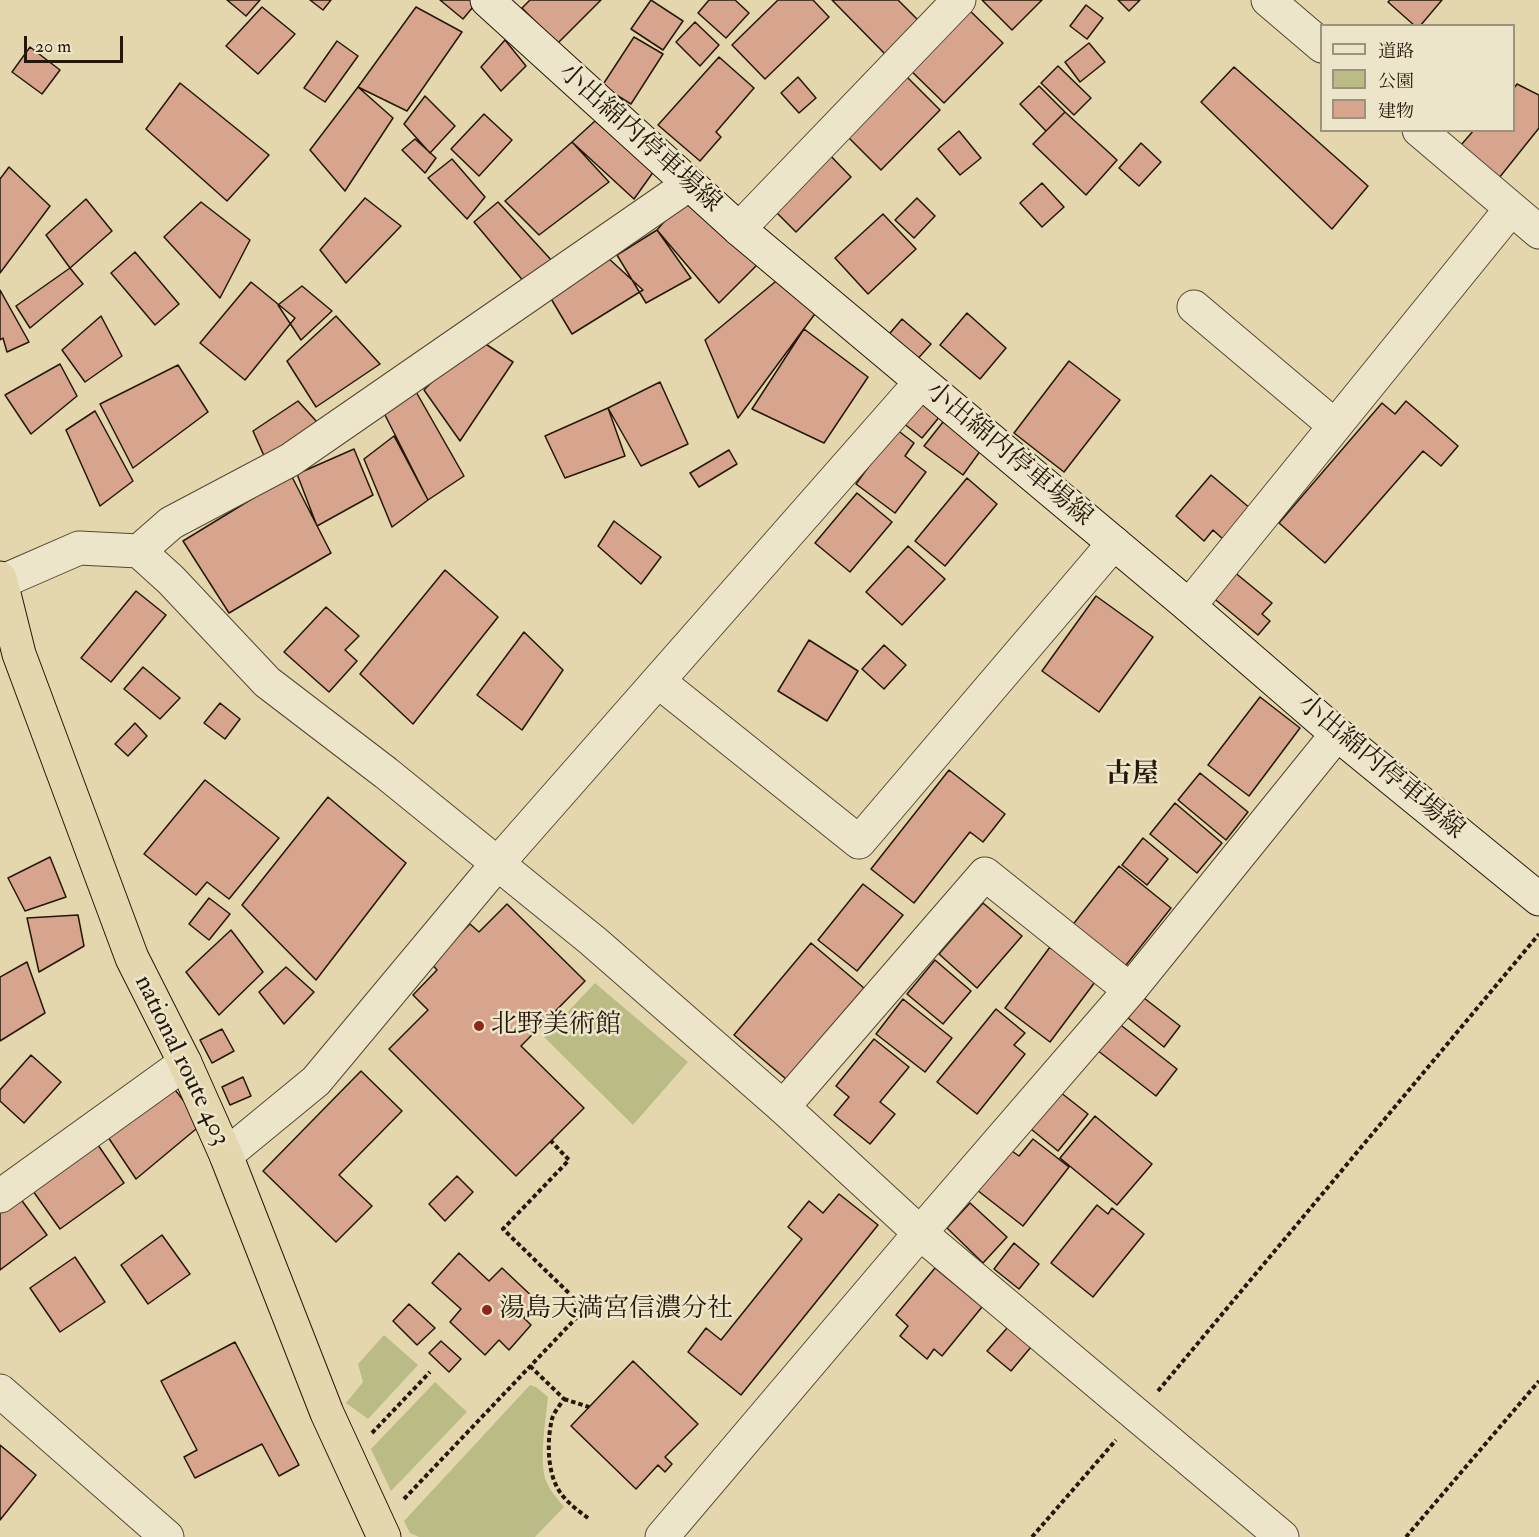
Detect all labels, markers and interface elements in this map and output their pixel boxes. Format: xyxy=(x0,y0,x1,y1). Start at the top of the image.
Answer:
scale bar xyxy=(27,24,126,62)
legend xyxy=(1320,24,1515,132)
text: 20 m xyxy=(35,35,71,58)
text: 道路 xyxy=(1378,40,1414,63)
street label: 小出綿内停車場線 xyxy=(551,58,727,220)
text: 公園 xyxy=(1378,70,1414,93)
text: 建物 xyxy=(1378,100,1414,123)
street label: 小出綿内停車場線 xyxy=(918,376,1098,534)
street label: 小出綿内停車場線 xyxy=(1290,689,1470,847)
district label: 古屋 xyxy=(1105,760,1159,792)
street label: national route 403 xyxy=(126,971,236,1151)
place label: 北野美術館 xyxy=(491,1010,621,1042)
marker: 北野美術館 xyxy=(472,1019,486,1033)
place label: 湯島天満宮信濃分社 xyxy=(499,1294,733,1326)
marker: 湯島天満宮信濃分社 xyxy=(480,1303,494,1317)

